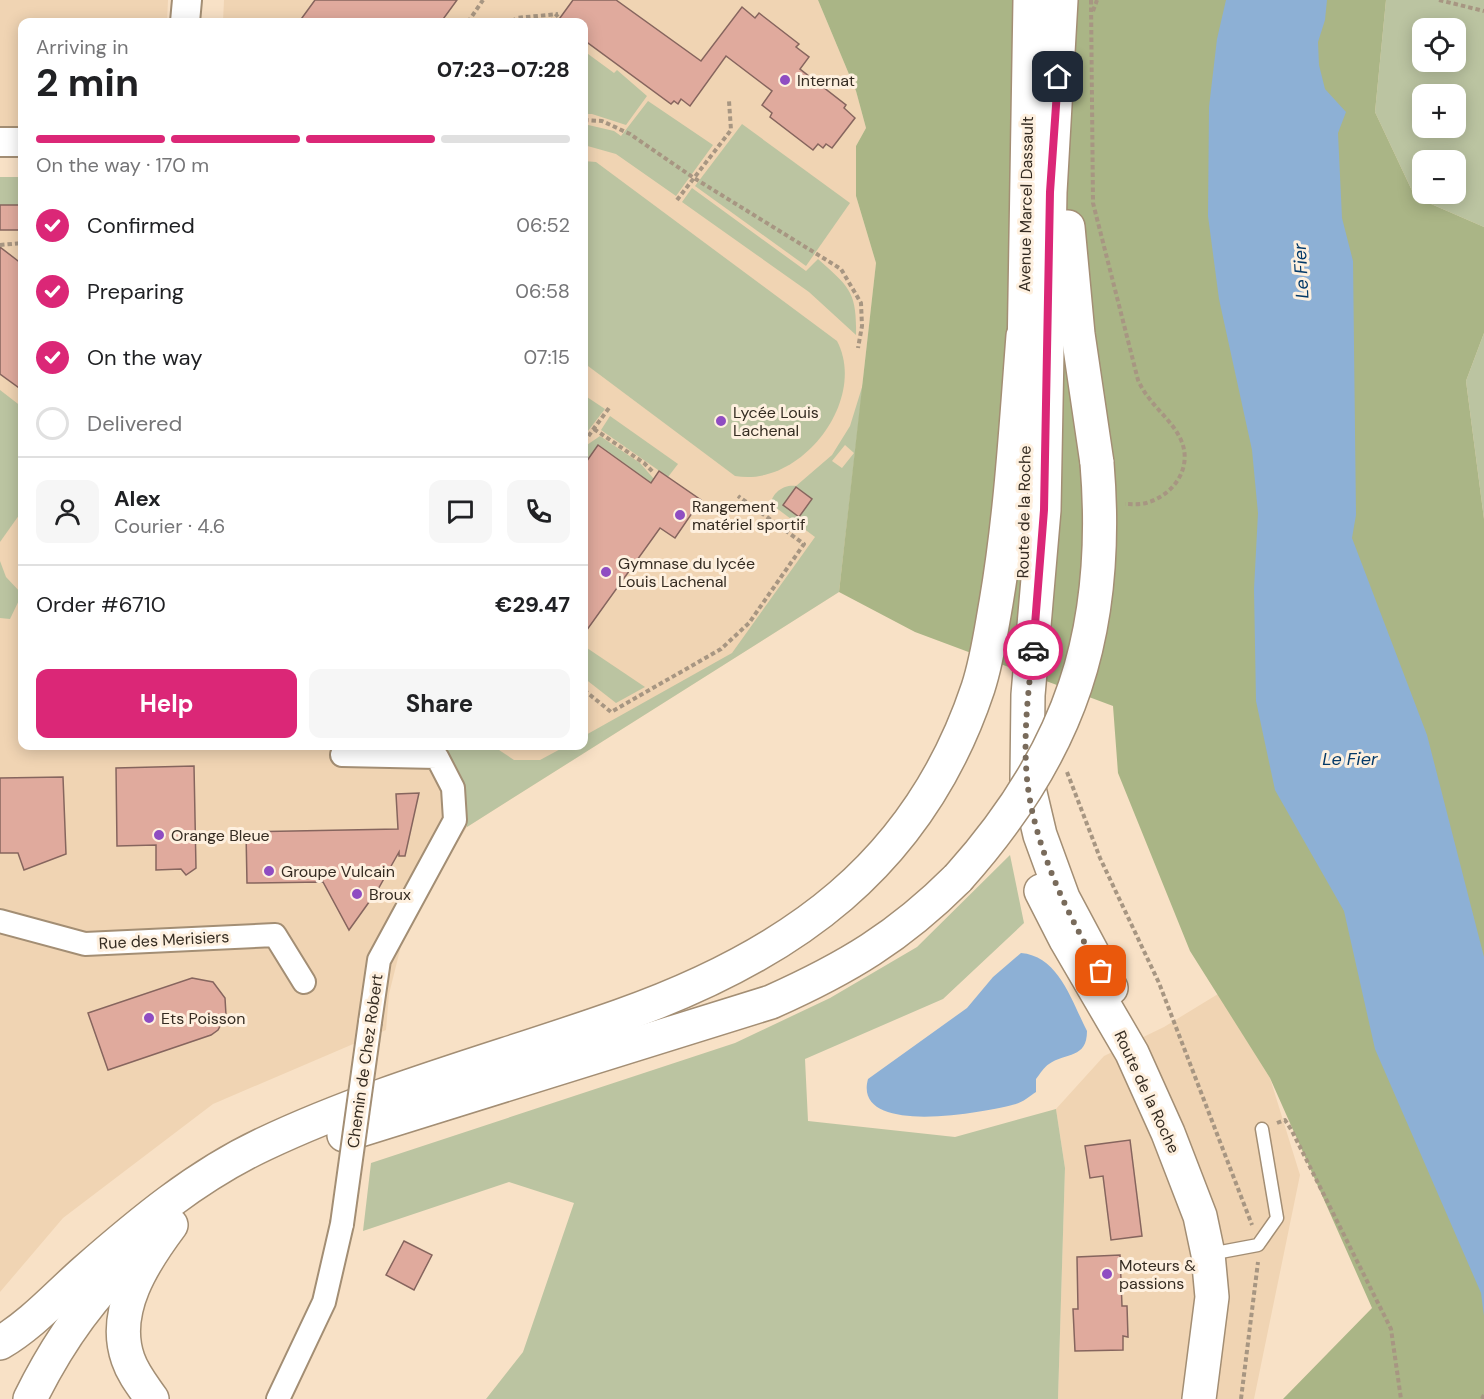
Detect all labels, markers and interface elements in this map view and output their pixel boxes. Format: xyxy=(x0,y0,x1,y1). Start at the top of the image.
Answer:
map controls xyxy=(1412,18,1466,204)
button: locate xyxy=(1412,18,1466,72)
text: Arriving in xyxy=(36,34,128,60)
pin xyxy=(1032,51,1083,102)
text: 07:23–07:28 xyxy=(437,55,570,84)
text: 2 min xyxy=(36,57,139,108)
icon: home xyxy=(1041,60,1074,93)
place label: Internat xyxy=(797,70,855,91)
marker: Internat xyxy=(778,73,792,87)
button: + xyxy=(1412,84,1466,138)
street label: Avenue Marcel Dassault xyxy=(1014,116,1038,292)
button: − xyxy=(1412,150,1466,204)
text: On the way · 170 m xyxy=(36,152,209,178)
icon: check xyxy=(36,209,69,242)
text: Confirmed xyxy=(87,211,195,240)
text: 06:52 xyxy=(516,212,570,238)
water label: Le Fier xyxy=(1288,241,1314,299)
icon: check xyxy=(36,275,69,308)
text: Preparing xyxy=(87,277,184,306)
text: 06:58 xyxy=(515,278,570,304)
icon: check xyxy=(36,341,69,374)
text: On the way xyxy=(87,343,202,372)
text: 07:15 xyxy=(523,344,570,370)
place label: Lycée Louis Lachenal xyxy=(733,402,819,441)
text: Delivered xyxy=(87,409,182,438)
marker: Lycée Louis Lachenal xyxy=(714,414,728,428)
street label: Route de la Roche xyxy=(1012,445,1036,579)
button: person xyxy=(36,480,99,543)
button: chat xyxy=(429,480,492,543)
button: phone xyxy=(507,480,570,543)
text: Alex xyxy=(114,484,161,513)
place label: Rangement matériel sportif xyxy=(692,496,806,535)
marker: Rangement matériel sportif xyxy=(673,508,687,522)
text: Courier · 4.6 xyxy=(114,513,225,539)
place label: Gymnase du lycée Louis Lachenal xyxy=(618,553,755,592)
marker: Gymnase du lycée Louis Lachenal xyxy=(599,565,613,579)
text: Order #6710 xyxy=(36,590,166,619)
text: €29.47 xyxy=(495,590,570,619)
courier xyxy=(1003,620,1063,680)
icon: car xyxy=(1017,634,1050,667)
button: Help xyxy=(36,669,297,738)
button: Share xyxy=(309,669,570,738)
water label: Le Fier xyxy=(1322,747,1379,771)
place label: Orange Bleue xyxy=(171,825,270,846)
marker: Orange Bleue xyxy=(152,828,166,842)
place label: Groupe Vulcain xyxy=(281,861,395,882)
marker: Groupe Vulcain xyxy=(262,864,276,878)
place label: Broux xyxy=(369,884,411,905)
marker: Broux xyxy=(350,887,364,901)
street label: Rue des Merisiers xyxy=(98,926,230,954)
pin xyxy=(1075,945,1126,996)
icon: bag xyxy=(1084,954,1117,987)
street label: Chemin de Chez Robert xyxy=(342,972,388,1150)
place label: Ets Poisson xyxy=(161,1008,245,1029)
marker: Ets Poisson xyxy=(142,1011,156,1025)
street label: Route de la Roche xyxy=(1109,1027,1185,1157)
place label: Moteurs & passions xyxy=(1119,1255,1196,1294)
marker: Moteurs & passions xyxy=(1100,1267,1114,1281)

